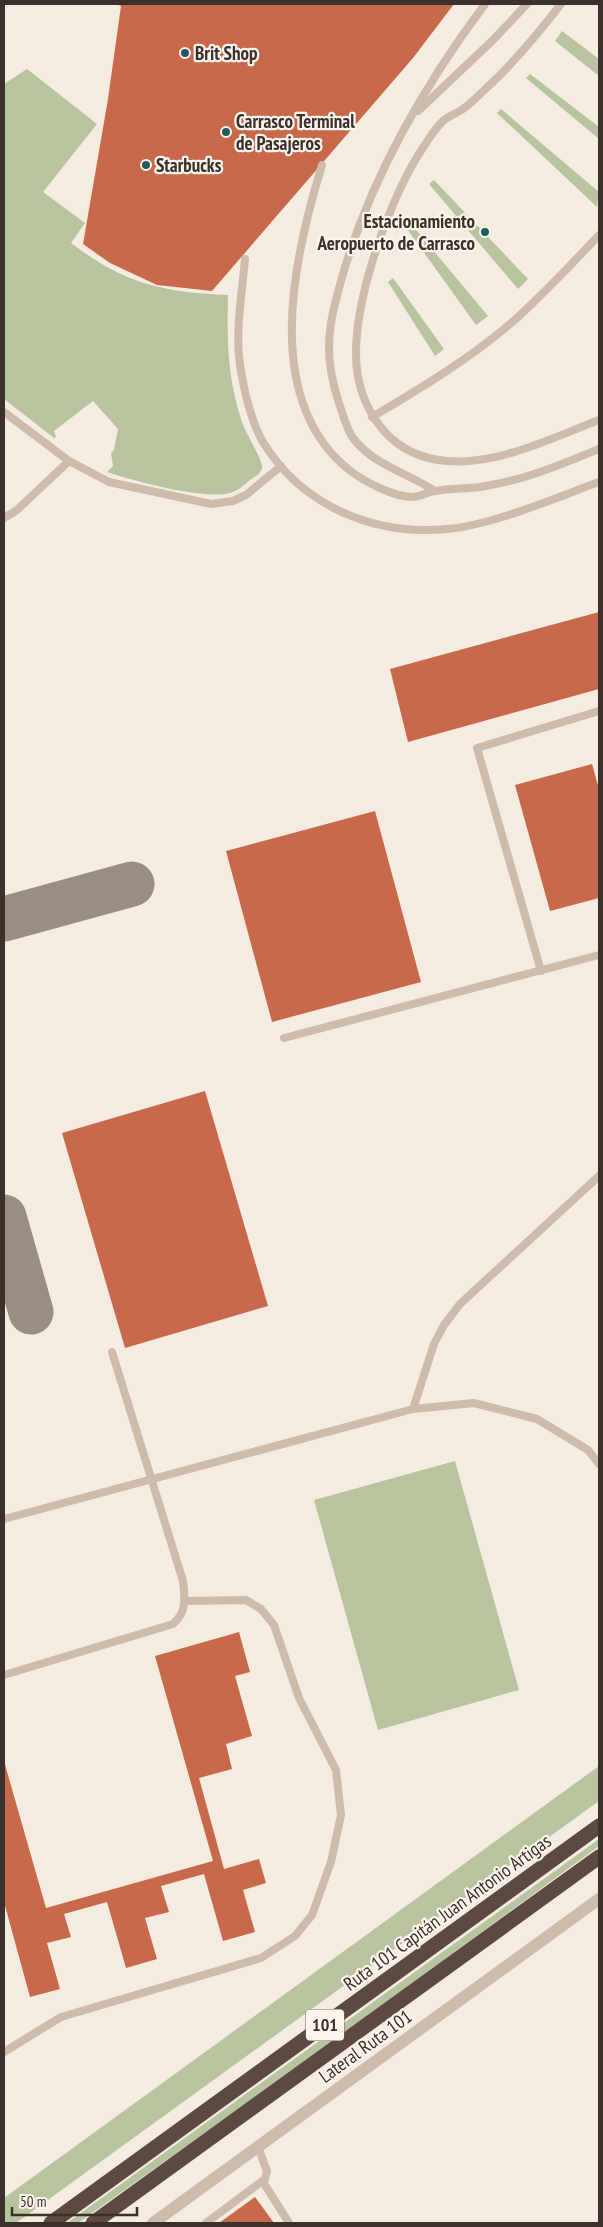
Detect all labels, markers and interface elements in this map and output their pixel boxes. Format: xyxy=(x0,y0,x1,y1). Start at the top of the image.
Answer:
place label: Brit Shop xyxy=(195,41,258,65)
marker: Brit Shop xyxy=(179,47,191,59)
place label: Carrasco Terminal de Pasajeros xyxy=(236,109,355,155)
marker: Carrasco Terminal de Pasajeros xyxy=(220,126,232,138)
place label: Starbucks xyxy=(156,153,222,177)
marker: Starbucks xyxy=(140,159,152,171)
place label: Estacionamiento Aeropuerto de Carrasco xyxy=(316,209,475,255)
marker: Estacionamiento Aeropuerto de Carrasco xyxy=(479,226,491,238)
street label: Ruta 101 Capitán Juan Antonio Artigas xyxy=(338,1829,556,1995)
street label: Lateral Ruta 101 xyxy=(314,2004,416,2088)
road number: 101 xyxy=(306,2010,344,2040)
scale bar xyxy=(12,2184,138,2216)
text: 50 m xyxy=(20,2192,46,2211)

